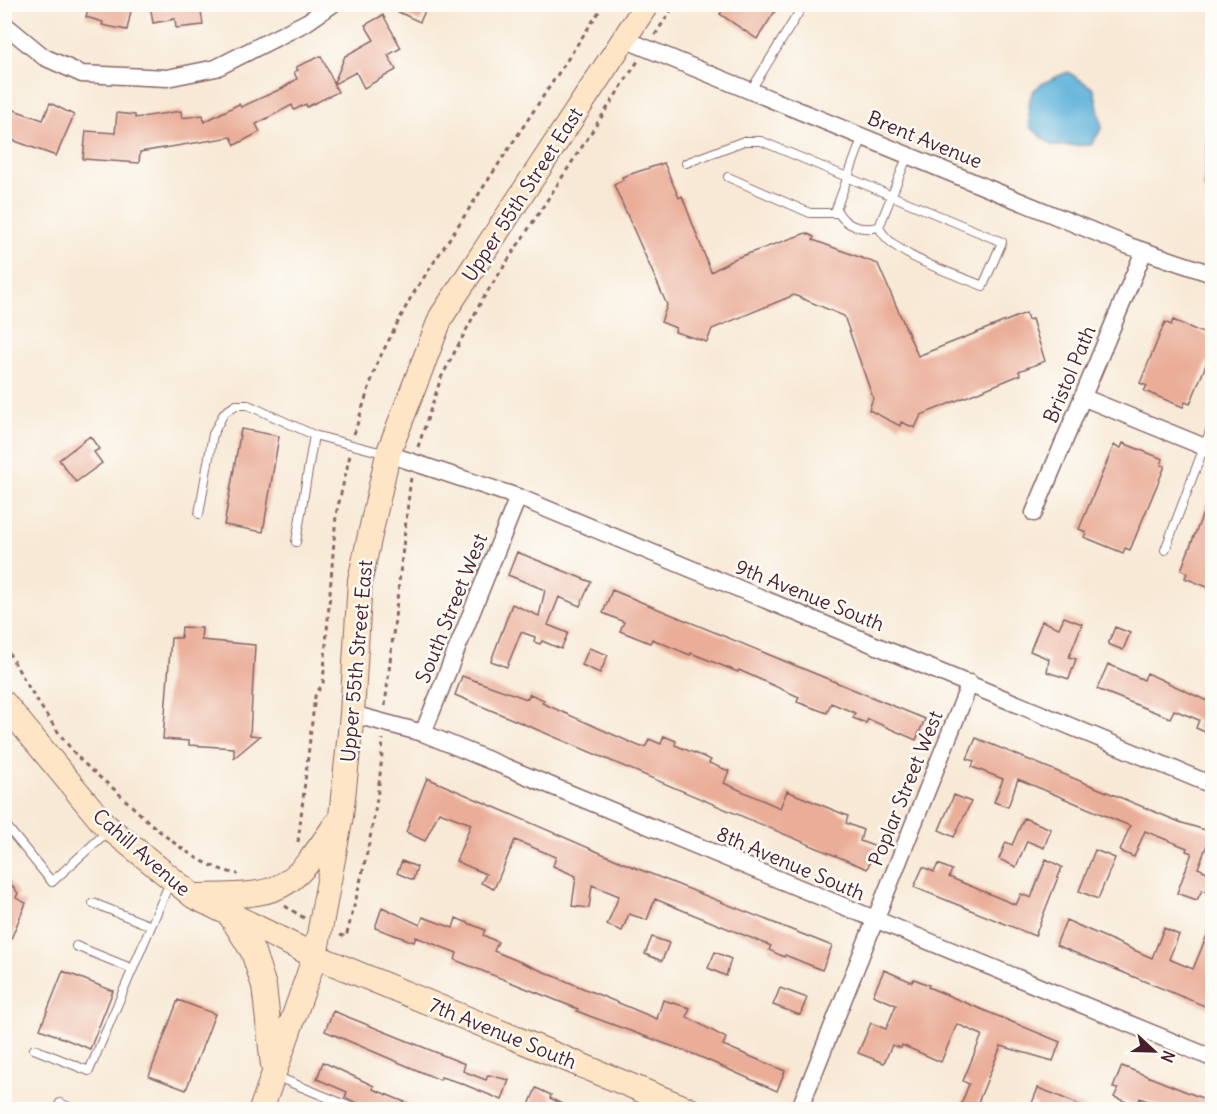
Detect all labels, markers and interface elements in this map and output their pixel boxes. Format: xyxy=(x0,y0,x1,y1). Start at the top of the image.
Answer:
street label: Upper 55th Street East xyxy=(456,102,588,286)
street label: Brent Avenue xyxy=(864,105,986,173)
street label: Bristol Path xyxy=(1037,322,1101,426)
street label: South Street West xyxy=(410,529,493,687)
street label: 9th Avenue South xyxy=(732,554,888,636)
street label: Upper 55th Street East xyxy=(335,559,377,763)
street label: Poplar Street West xyxy=(862,706,948,869)
street label: Cahill Avenue xyxy=(88,803,196,901)
street label: 8th Avenue South xyxy=(713,820,869,906)
street label: 7th Avenue South xyxy=(426,992,580,1074)
north arrow xyxy=(1124,1021,1184,1081)
text: N xyxy=(1157,1048,1179,1065)

